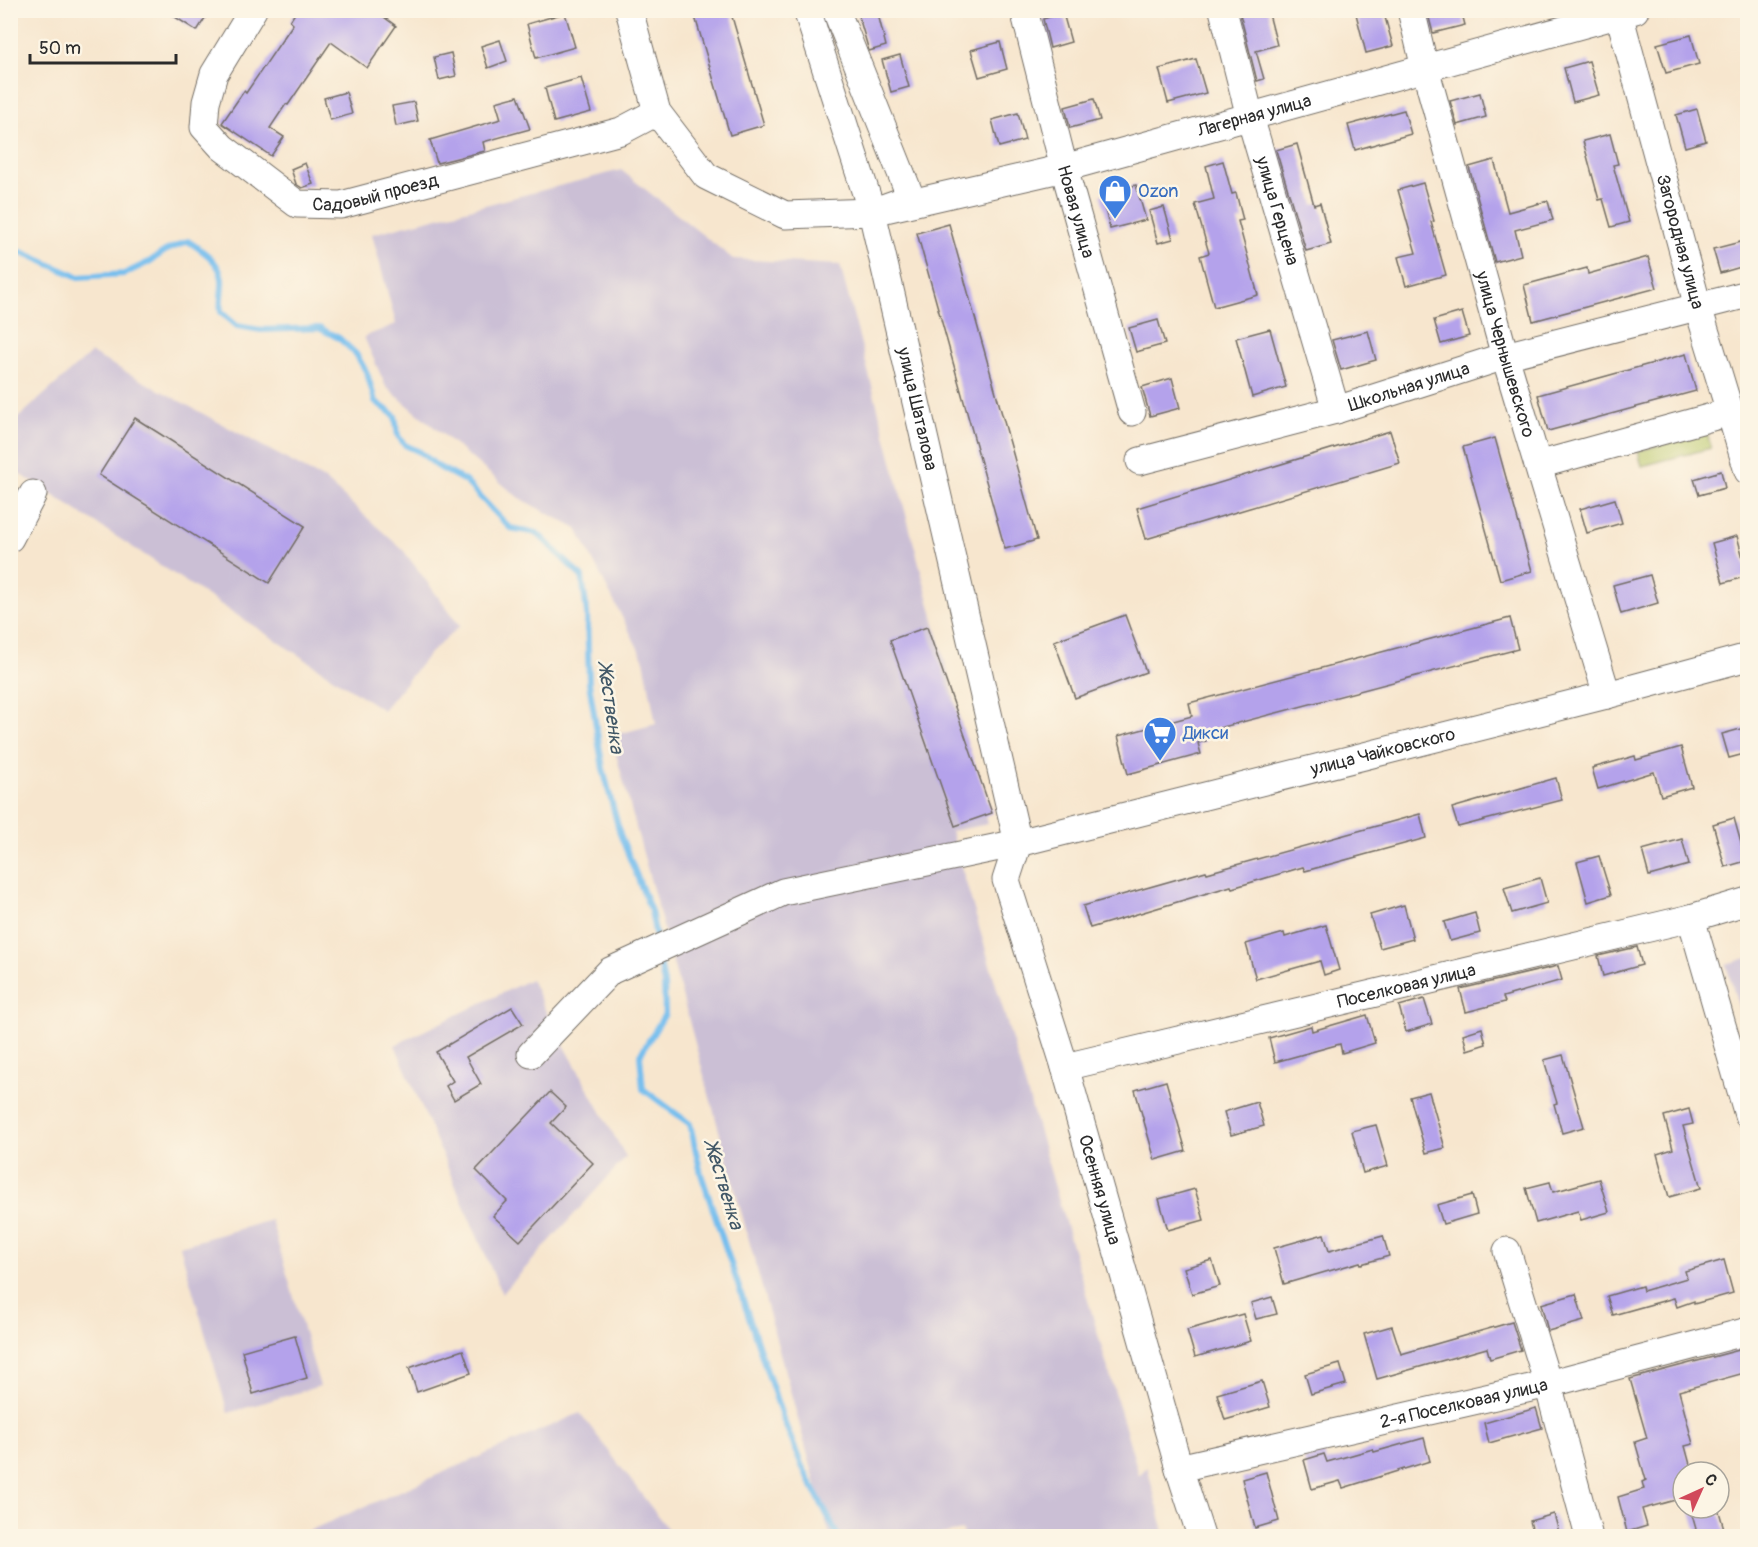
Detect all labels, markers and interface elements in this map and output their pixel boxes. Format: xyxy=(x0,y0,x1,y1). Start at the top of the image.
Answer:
scale bar xyxy=(30,27,176,65)
text: 50 m xyxy=(39,37,81,60)
street label: Лагерная улица xyxy=(1194,89,1314,142)
street label: улица Герцена xyxy=(1250,153,1304,268)
street label: Новая улица xyxy=(1052,162,1100,260)
street label: Садовый проезд xyxy=(312,168,441,217)
street label: Загородная улица xyxy=(1651,172,1710,312)
shop icon: Ozon xyxy=(1097,173,1133,220)
place label: Ozon xyxy=(1138,180,1178,203)
street label: улица Чернышевского xyxy=(1470,268,1540,440)
street label: улица Шаталова xyxy=(892,344,943,473)
street label: Школьная улица xyxy=(1345,357,1472,417)
water label: Жественка xyxy=(592,658,630,756)
supermarket icon: Дикси xyxy=(1142,715,1178,762)
place label: Дикси xyxy=(1182,722,1228,745)
street label: улица Чайковского xyxy=(1307,722,1458,781)
street label: Поселковая улица xyxy=(1335,958,1478,1013)
street label: Осенняя улица xyxy=(1073,1132,1126,1247)
water label: Жественка xyxy=(698,1135,750,1234)
street label: 2-я Поселковая улица xyxy=(1378,1373,1550,1433)
north arrow xyxy=(1671,1460,1731,1520)
text: С xyxy=(1700,1470,1722,1491)

